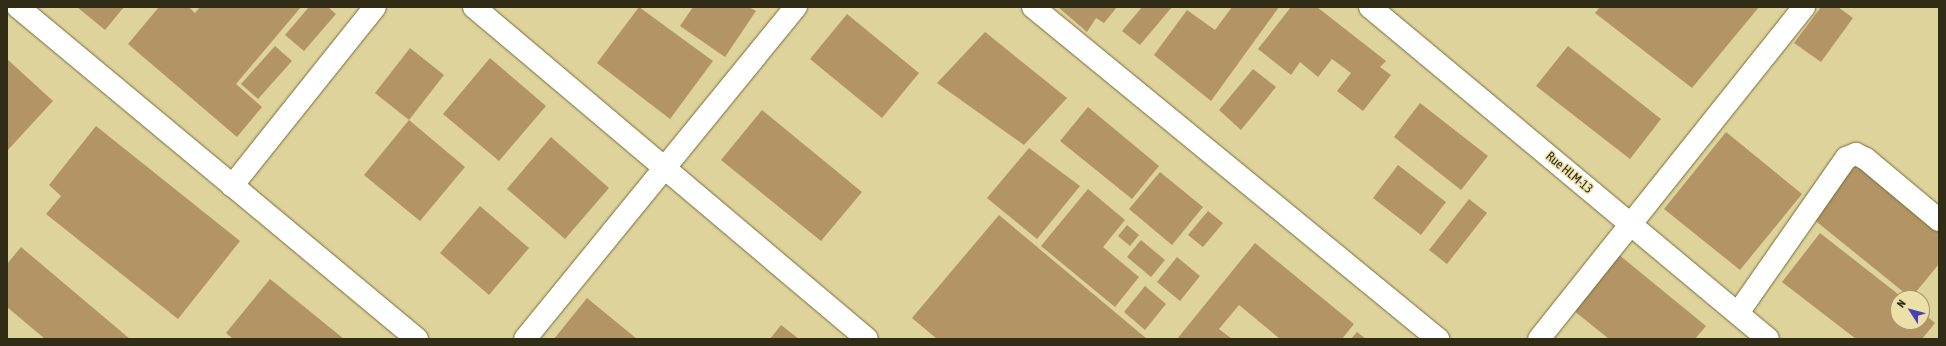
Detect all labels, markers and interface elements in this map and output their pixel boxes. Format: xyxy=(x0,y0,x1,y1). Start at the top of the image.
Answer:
street label: Rue HLM-13 xyxy=(1542,149,1596,197)
north arrow xyxy=(1890,290,1930,330)
text: N xyxy=(1894,297,1908,310)

